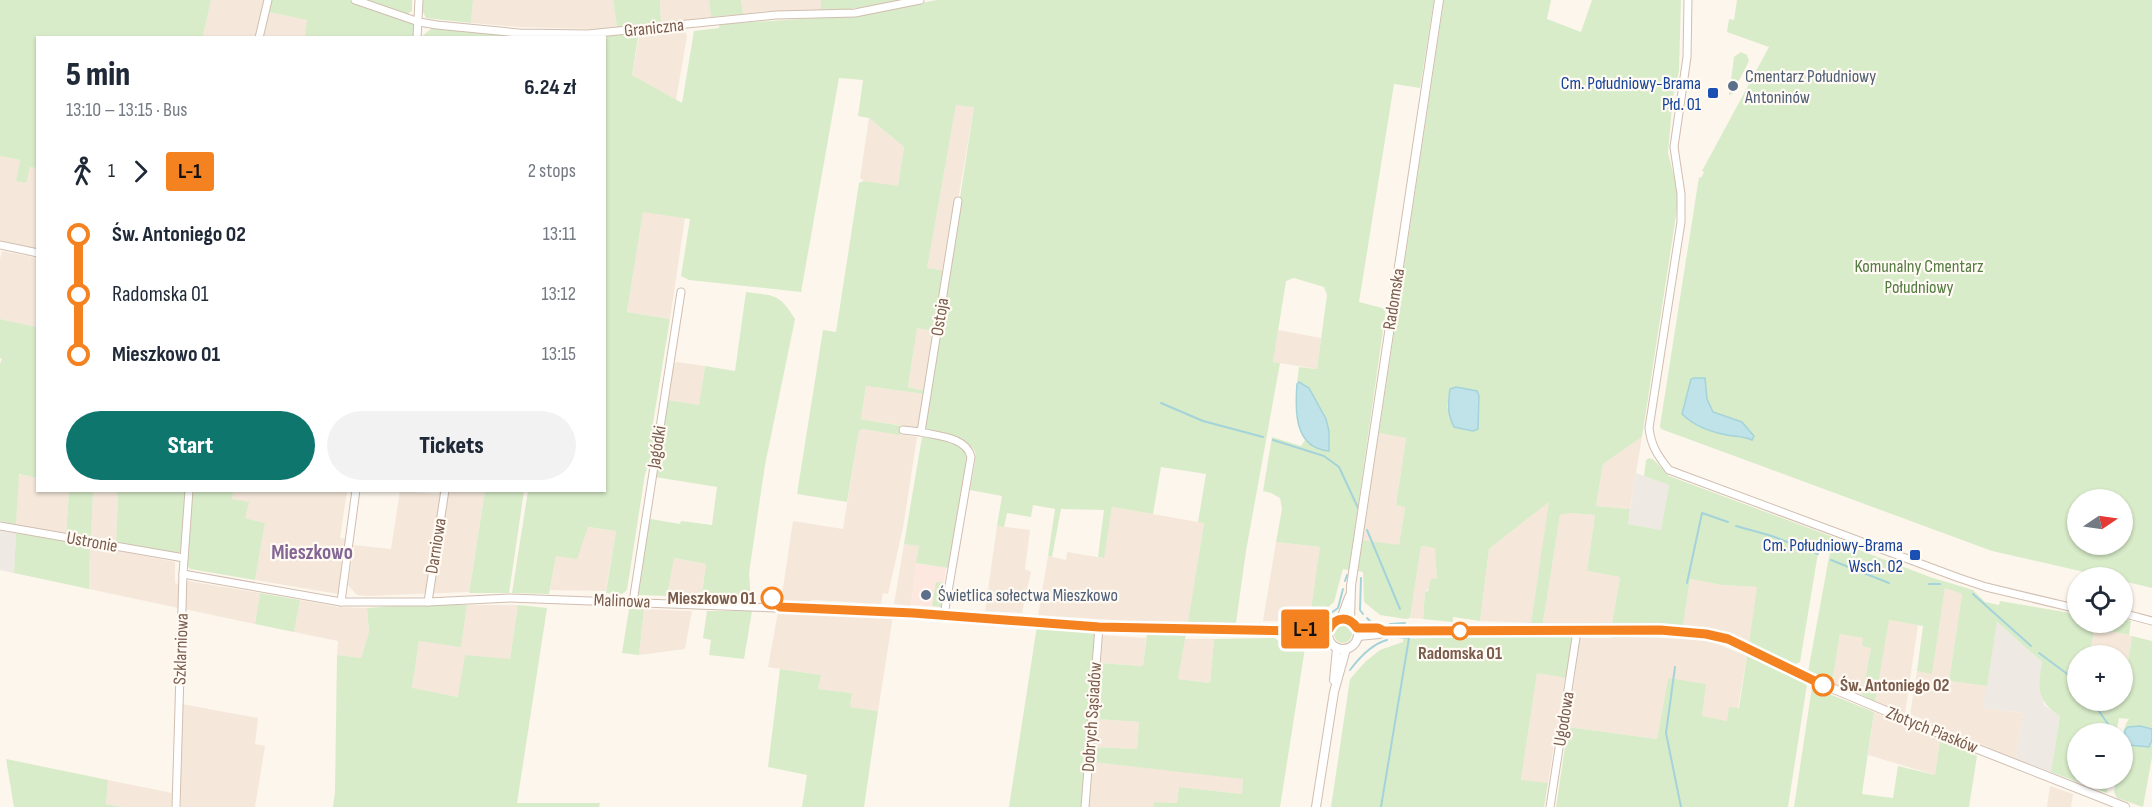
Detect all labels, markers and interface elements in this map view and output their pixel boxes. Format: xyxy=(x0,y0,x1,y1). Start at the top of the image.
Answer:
street label: Graniczna xyxy=(623,14,685,42)
text: 5 min xyxy=(66,55,130,95)
place label: Cmentarz Południowy Antoninów xyxy=(1744,66,1876,108)
place label: Cm. Południowy-Brama Płd. 01 xyxy=(1561,73,1702,115)
text: 6.24 zł xyxy=(524,74,576,101)
marker: Cmentarz Południowy Antoninów xyxy=(1726,79,1740,93)
marker: Cm. Południowy-Brama Płd. 01 xyxy=(1706,86,1720,100)
text: 13:10 – 13:15 · Bus xyxy=(66,98,188,122)
icon: walk xyxy=(66,155,99,188)
icon: forward xyxy=(124,155,157,188)
text: 1 xyxy=(108,159,115,183)
text: L-1 xyxy=(178,159,202,184)
text: 2 stops xyxy=(528,159,576,183)
text: Św. Antoniego 02 xyxy=(112,221,246,248)
text: 13:11 xyxy=(543,222,576,246)
park label: Komunalny Cmentarz Południowy xyxy=(1854,256,1984,298)
street label: Radomska xyxy=(1379,267,1409,331)
text: Radomska 01 xyxy=(112,281,209,308)
text: 13:12 xyxy=(541,282,576,306)
street label: Ostoja xyxy=(927,296,953,338)
text: Mieszkowo 01 xyxy=(112,341,220,368)
text: 13:15 xyxy=(542,342,576,366)
button: Start xyxy=(66,411,315,480)
button: Tickets xyxy=(327,411,576,480)
street label: Jagódki xyxy=(643,424,671,471)
north arrow xyxy=(2067,489,2133,555)
map controls xyxy=(2067,489,2133,789)
street label: Darniowa xyxy=(421,517,451,575)
street label: Ustronie xyxy=(65,527,119,557)
place label: Cm. Południowy-Brama Wsch. 02 xyxy=(1763,535,1903,577)
district label: Mieszkowo xyxy=(271,540,353,565)
marker: Cm. Południowy-Brama Wsch. 02 xyxy=(1908,548,1922,562)
button: locate xyxy=(2067,567,2133,633)
place label: Świetlica sołectwa Mieszkowo xyxy=(938,585,1118,606)
marker: Mieszkowo 01 xyxy=(761,587,783,609)
place label: Mieszkowo 01 xyxy=(668,588,756,609)
marker: Świetlica sołectwa Mieszkowo xyxy=(919,588,933,602)
street label: Malinowa xyxy=(593,590,651,612)
line badge: L-1 xyxy=(1270,610,1340,648)
street label: Szklarniowa xyxy=(169,613,193,685)
text: L-1 xyxy=(1293,617,1317,642)
marker: Radomska 01 xyxy=(1451,622,1469,640)
place label: Radomska 01 xyxy=(1418,643,1502,664)
button: + xyxy=(2067,645,2133,711)
street label: Dobrych Sąsiadów xyxy=(1078,661,1106,773)
marker: Św. Antoniego 02 xyxy=(1812,674,1834,696)
place label: Św. Antoniego 02 xyxy=(1840,675,1950,696)
street label: Ugodowa xyxy=(1549,690,1579,748)
street label: Złotych Piasków xyxy=(1883,702,1981,758)
button: − xyxy=(2067,723,2133,789)

